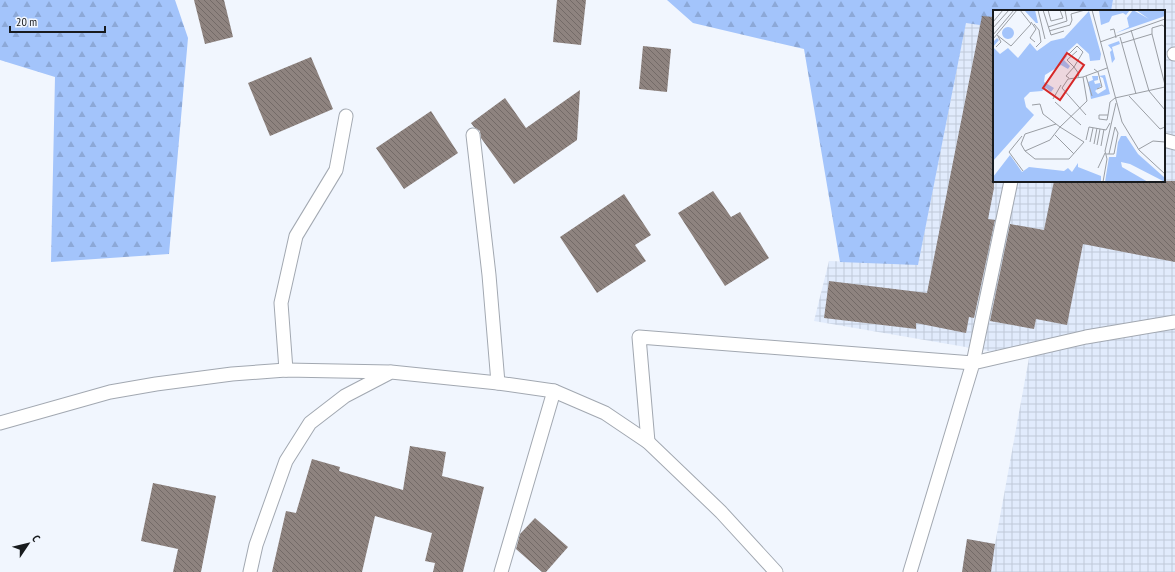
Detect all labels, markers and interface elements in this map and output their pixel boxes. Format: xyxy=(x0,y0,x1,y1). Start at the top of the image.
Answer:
scale bar xyxy=(10,8,105,34)
inset map xyxy=(993,10,1165,182)
text: 20 m xyxy=(16,14,37,29)
north arrow xyxy=(8,524,48,564)
text: С xyxy=(29,532,43,544)

